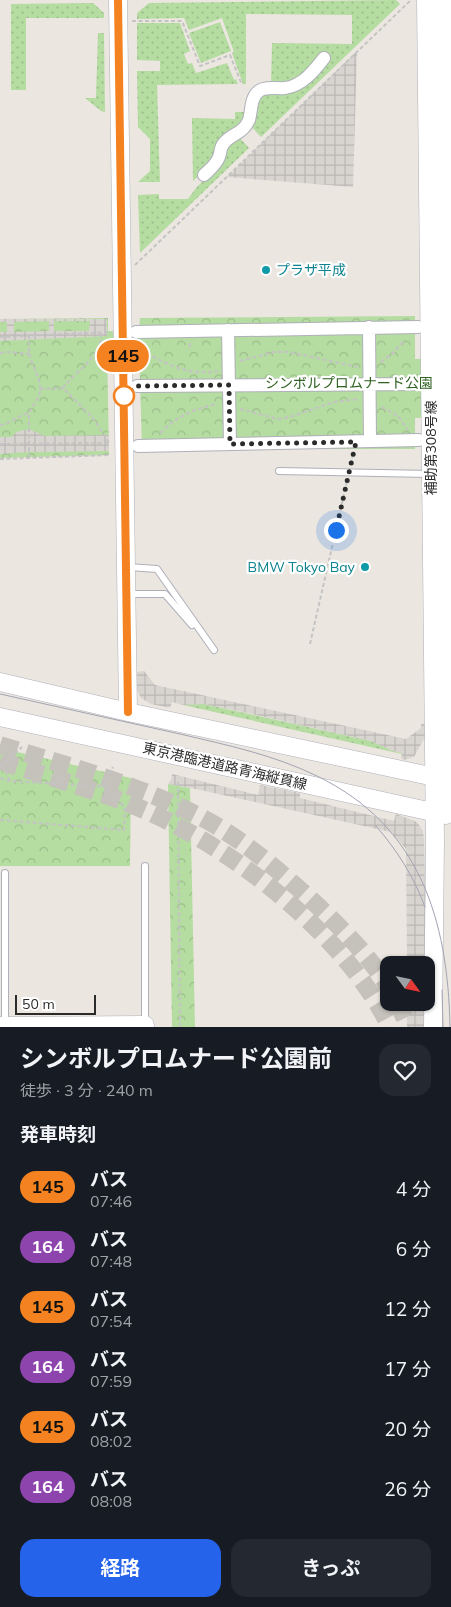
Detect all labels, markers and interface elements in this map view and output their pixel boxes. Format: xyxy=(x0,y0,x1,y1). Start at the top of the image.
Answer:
place label: プラザ平成 xyxy=(276,261,346,279)
marker: プラザ平成 xyxy=(260,264,272,276)
line badge: 145 xyxy=(94,340,152,372)
text: 145 xyxy=(107,344,139,367)
park label: シンボルプロムナード公園 xyxy=(265,374,433,392)
unlabelled marker xyxy=(113,385,135,407)
street label: 補助第308号線 xyxy=(422,400,440,496)
your location xyxy=(324,518,349,543)
place label: BMW Tokyo Bay xyxy=(248,558,356,576)
marker: BMW Tokyo Bay xyxy=(359,561,371,573)
street label: 東京港臨港道路青海縦貫線 xyxy=(141,738,309,794)
north arrow xyxy=(380,956,435,1011)
map controls xyxy=(380,956,435,1011)
scale bar xyxy=(15,992,96,1015)
text: 50 m xyxy=(22,995,55,1013)
text: シンボルプロムナード公園前 xyxy=(20,1043,332,1073)
button: heart xyxy=(379,1044,431,1096)
text: 徒歩 · 3 分 · 240 m xyxy=(20,1080,153,1100)
text: 発車時刻 xyxy=(20,1122,96,1146)
text: バス xyxy=(90,1167,128,1191)
text: 145 xyxy=(31,1175,64,1198)
text: 4 分 xyxy=(396,1177,431,1201)
text: 07:46 xyxy=(90,1191,132,1211)
text: バス xyxy=(90,1227,128,1251)
text: 164 xyxy=(31,1235,64,1258)
text: 6 分 xyxy=(396,1237,431,1261)
text: 07:48 xyxy=(90,1251,132,1271)
text: バス xyxy=(90,1287,128,1311)
text: 145 xyxy=(31,1295,64,1318)
text: 12 分 xyxy=(384,1297,431,1321)
text: 07:54 xyxy=(90,1311,132,1331)
text: バス xyxy=(90,1347,128,1371)
text: 164 xyxy=(31,1355,64,1378)
text: 17 分 xyxy=(384,1357,431,1381)
text: 07:59 xyxy=(90,1371,132,1391)
text: バス xyxy=(90,1407,128,1431)
text: 145 xyxy=(31,1415,64,1438)
text: 20 分 xyxy=(384,1417,431,1441)
text: 08:02 xyxy=(90,1431,132,1451)
text: バス xyxy=(90,1467,128,1491)
text: 164 xyxy=(31,1475,64,1498)
text: 26 分 xyxy=(384,1477,431,1501)
text: 08:08 xyxy=(90,1491,132,1511)
button: 経路 xyxy=(20,1539,221,1597)
button: きっぷ xyxy=(231,1539,431,1597)

